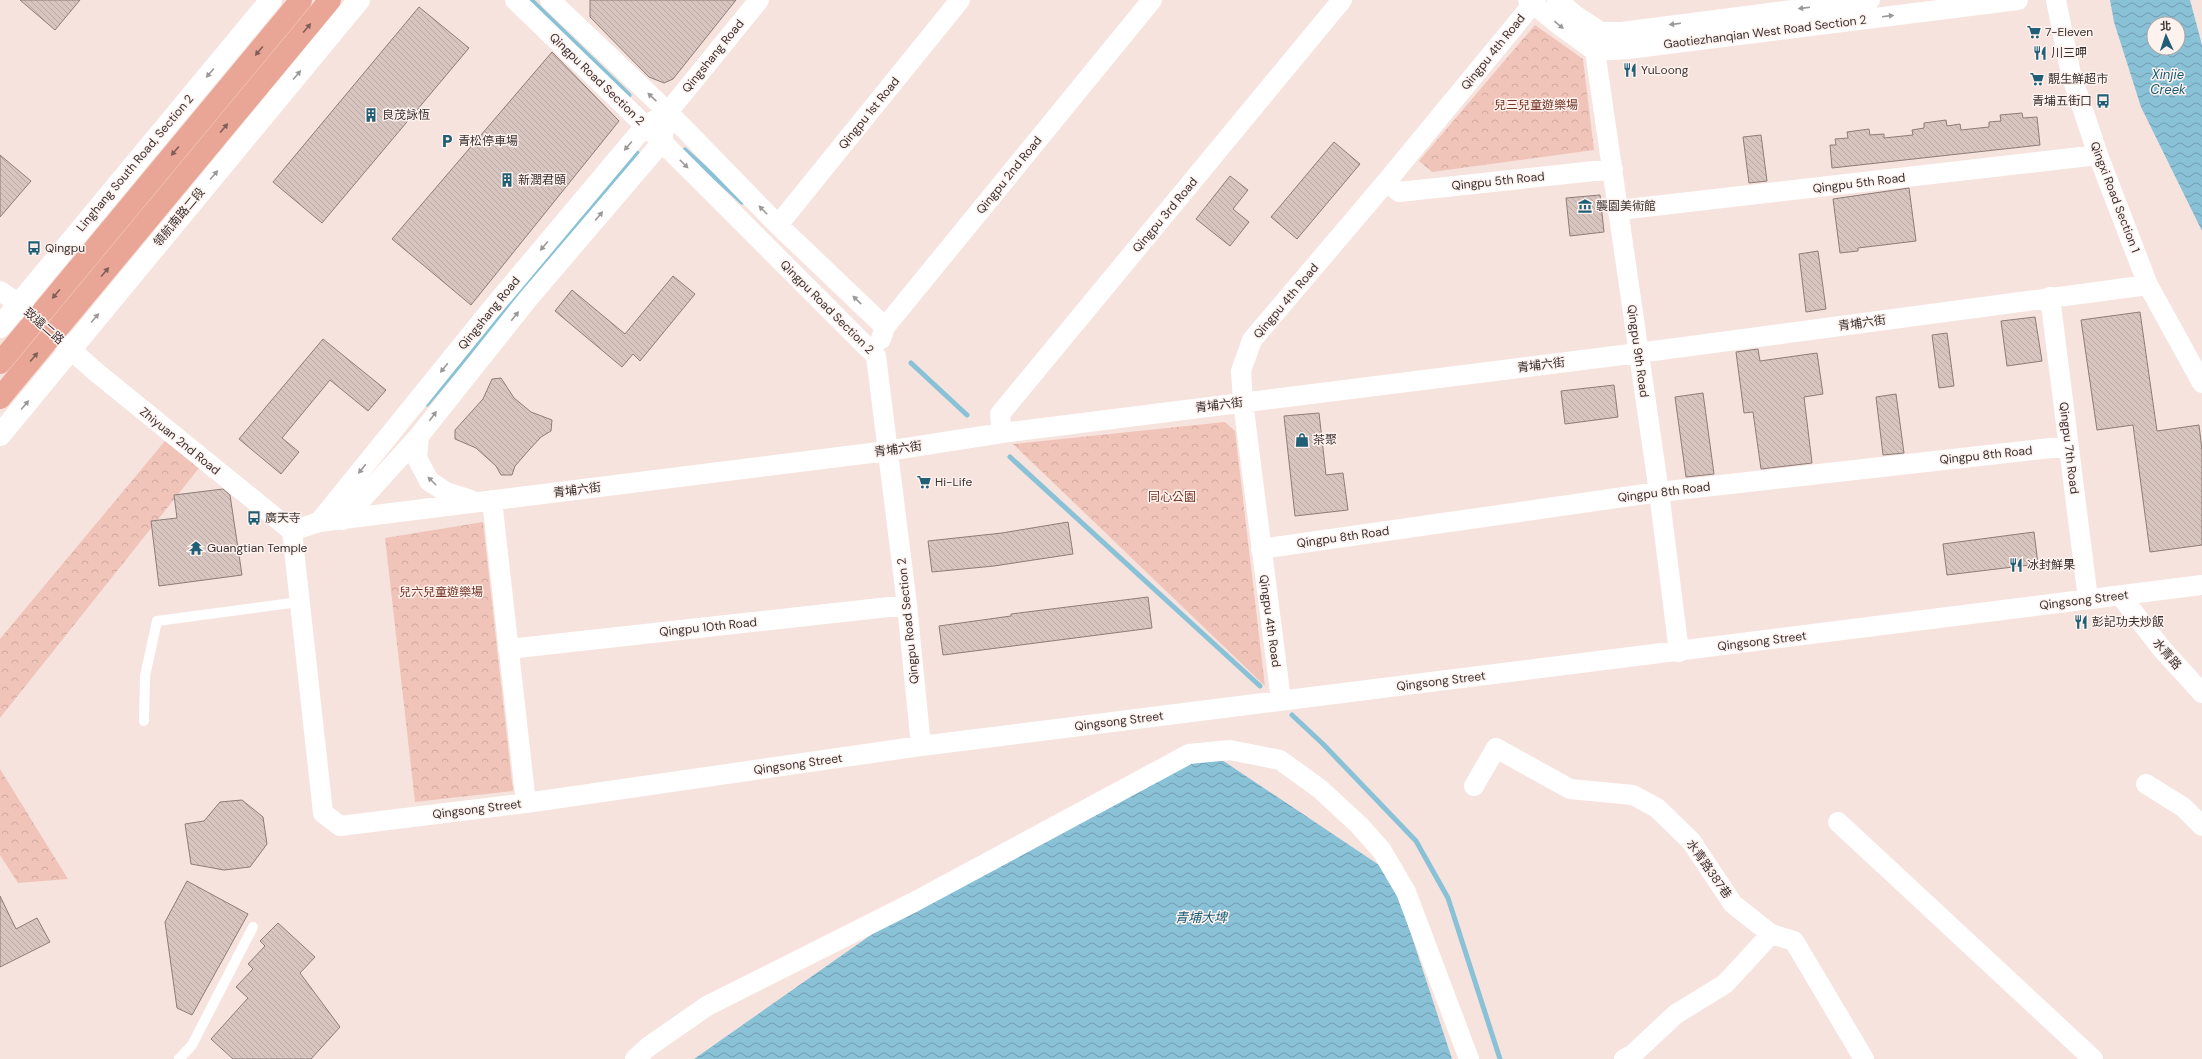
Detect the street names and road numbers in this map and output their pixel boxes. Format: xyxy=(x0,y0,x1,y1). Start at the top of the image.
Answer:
street label: Qingpu 4th Road xyxy=(1457,11,1529,93)
street label: Gaotiezhanqian West Road Section 2 xyxy=(1663,12,1868,52)
street label: Qingshang Road xyxy=(678,16,748,96)
street label: Qingpu Road Section 2 xyxy=(546,29,648,129)
street label: Qingpu 1st Road xyxy=(835,74,903,152)
street label: Linghang South Road, Section 2 xyxy=(73,91,197,235)
street label: Qingpu 2nd Road xyxy=(973,133,1045,217)
street label: Qingxi Road Section 1 xyxy=(2086,139,2144,255)
street label: Qingpu 5th Road xyxy=(1451,168,1545,194)
street label: Qingpu 5th Road xyxy=(1812,169,1906,197)
street label: Qingpu 3rd Road xyxy=(1129,174,1201,256)
street label: 領航南路二段 xyxy=(150,184,208,250)
street label: Qingpu Road Section 2 xyxy=(777,257,877,357)
street label: Qingpu 4th Road xyxy=(1250,260,1322,342)
street label: Qingshang Road xyxy=(454,273,524,353)
street label: 致遠二路 xyxy=(21,304,67,348)
street label: Qingpu 9th Road xyxy=(1624,304,1652,398)
street label: 青埔六街 xyxy=(1837,312,1887,334)
street label: 青埔六街 xyxy=(1516,354,1566,376)
street label: 青埔六街 xyxy=(1194,394,1244,416)
street label: Qingpu 7th Road xyxy=(2055,401,2083,495)
street label: Zhiyuan 2nd Road xyxy=(137,404,223,478)
street label: 青埔六街 xyxy=(873,438,923,460)
street label: Qingpu 8th Road xyxy=(1939,442,2033,468)
street label: Qingpu 8th Road xyxy=(1617,478,1711,506)
street label: 青埔六街 xyxy=(552,479,602,501)
street label: Qingpu 8th Road xyxy=(1296,523,1390,551)
street label: Qingpu Road Section 2 xyxy=(893,557,923,685)
street label: Qingpu 4th Road xyxy=(1256,574,1284,668)
street label: Qingsong Street xyxy=(2039,587,2130,613)
street label: Qingpu 10th Road xyxy=(658,614,758,640)
street label: Qingsong Street xyxy=(1717,628,1808,654)
street label: 水青路 xyxy=(2149,635,2185,673)
street label: Qingsong Street xyxy=(1396,668,1487,694)
street label: Qingsong Street xyxy=(1074,708,1165,734)
street label: Qingsong Street xyxy=(752,750,844,778)
street label: Qingsong Street xyxy=(432,796,523,822)
street label: 水青路387巷 xyxy=(1683,836,1735,902)

